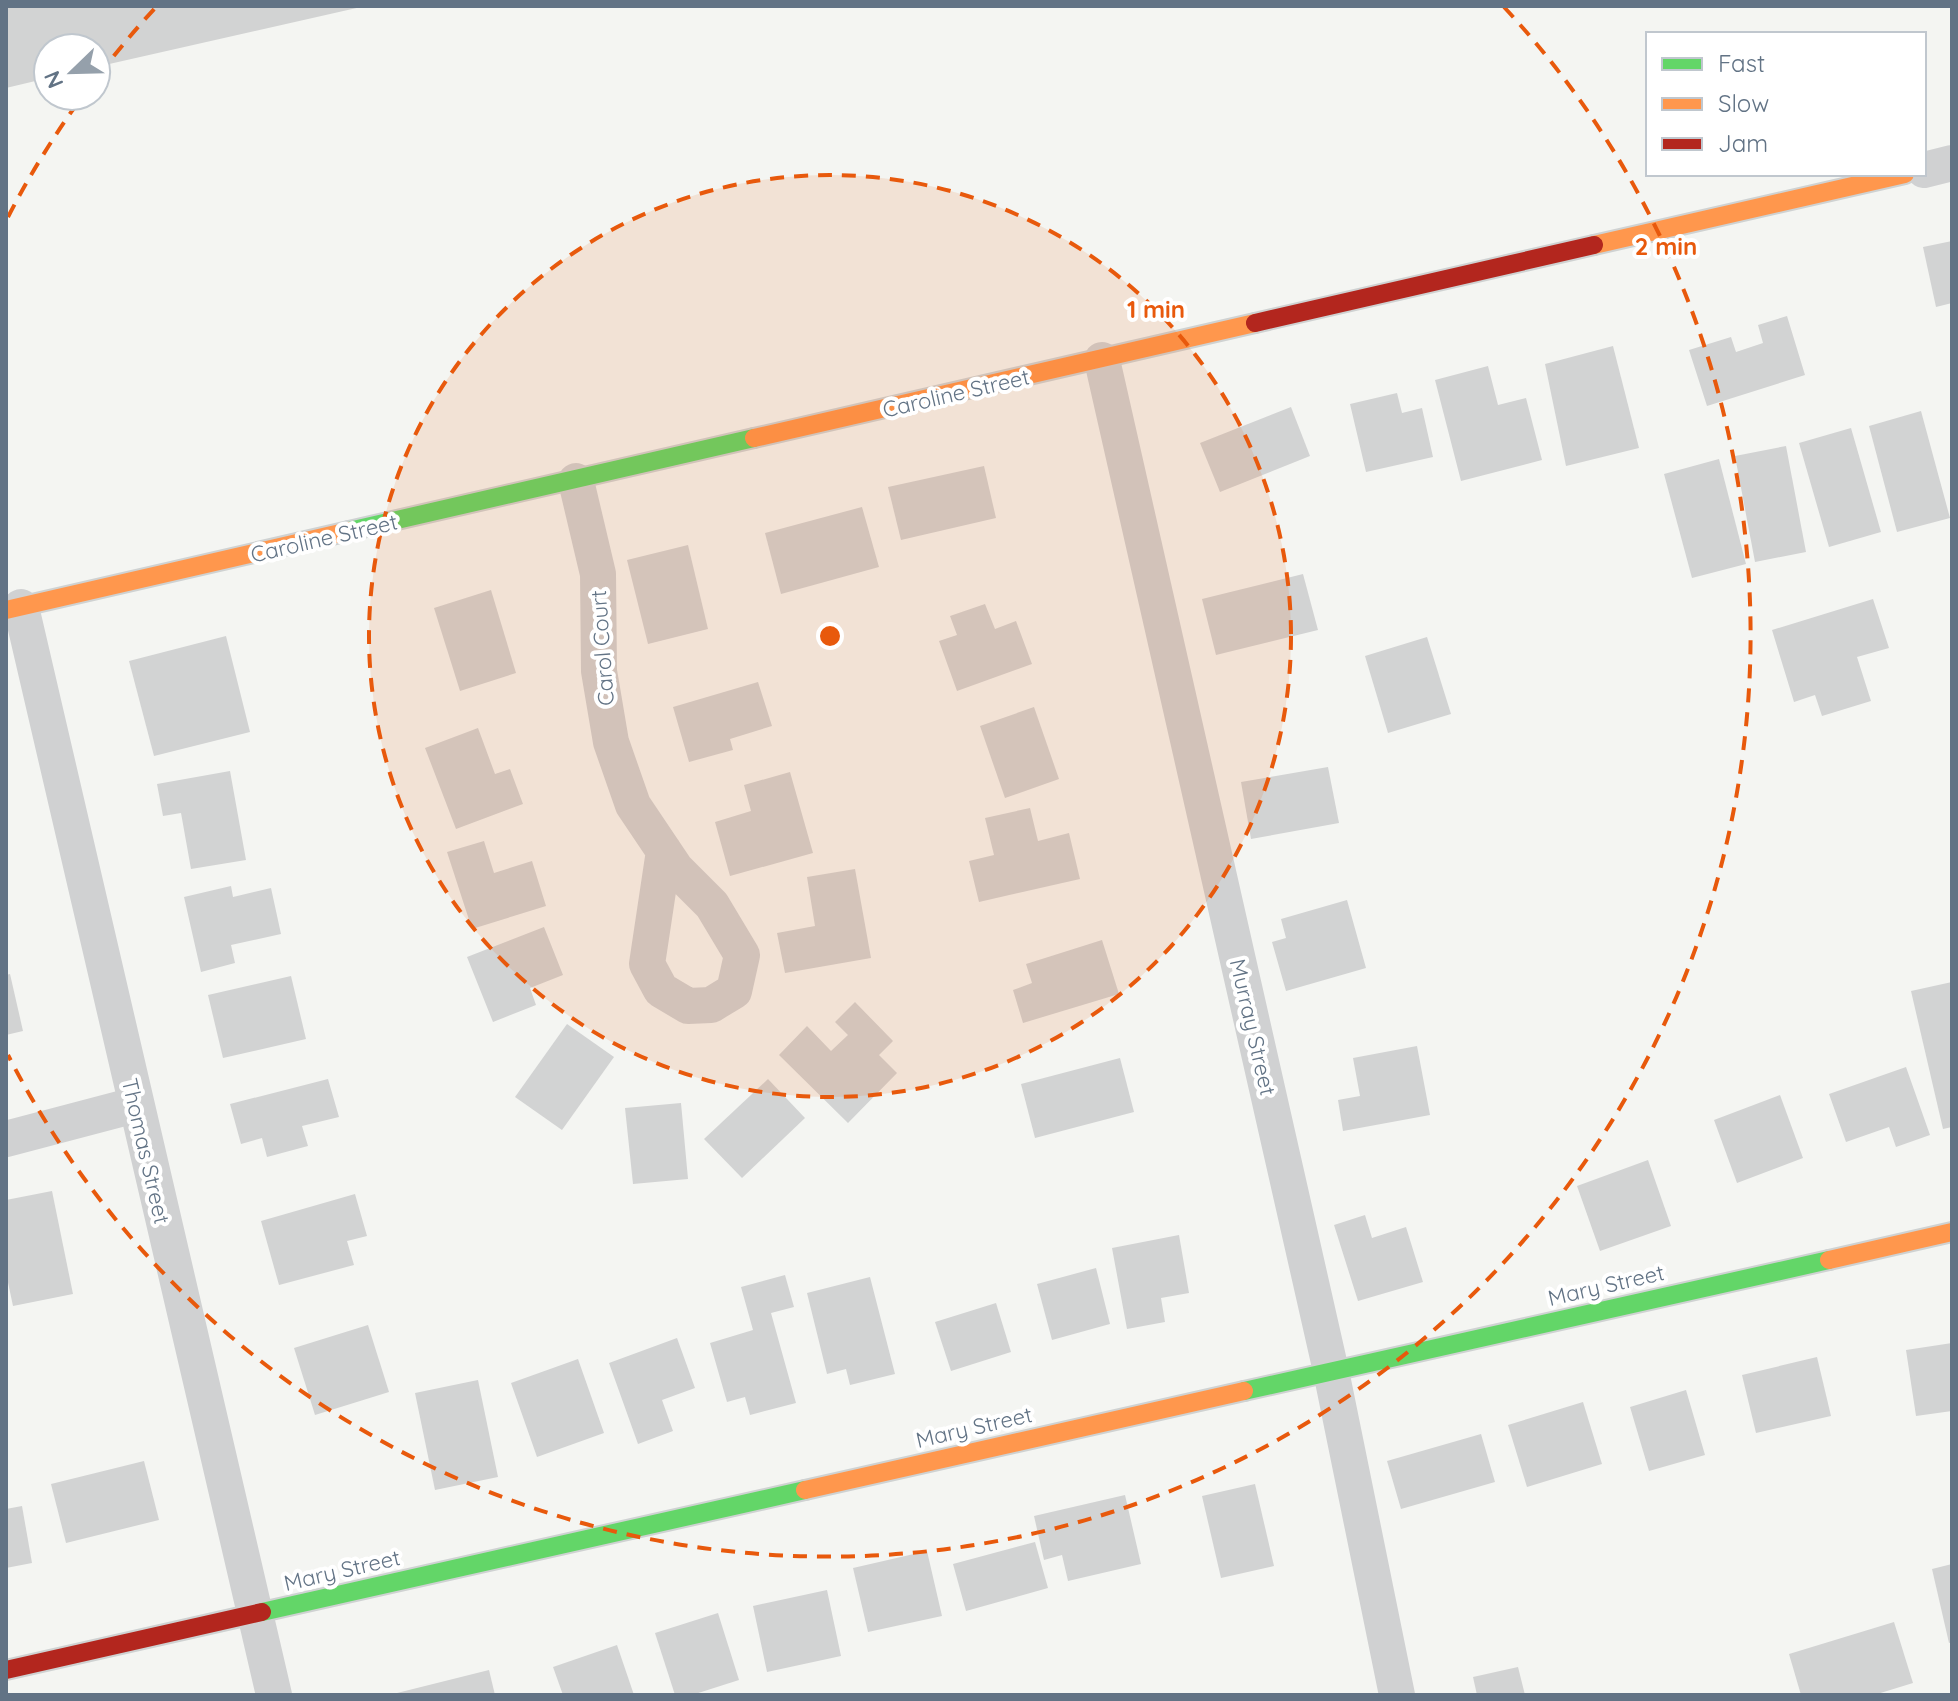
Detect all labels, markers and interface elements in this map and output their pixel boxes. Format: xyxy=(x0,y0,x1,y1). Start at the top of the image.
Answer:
north arrow xyxy=(32,32,112,112)
legend xyxy=(1646,32,1926,176)
text: Fast xyxy=(1718,48,1765,78)
text: N xyxy=(38,67,70,93)
text: Slow xyxy=(1718,88,1769,118)
text: Jam xyxy=(1718,128,1768,158)
text: 2 min xyxy=(1635,231,1697,261)
text: 1 min xyxy=(1127,294,1185,324)
street label: Caroline Street xyxy=(880,362,1032,424)
street label: Caroline Street xyxy=(248,507,400,569)
street label: Carol Court xyxy=(584,589,620,707)
centre of rings xyxy=(816,622,844,650)
street label: Murray Street xyxy=(1224,956,1282,1098)
street label: Thomas Street xyxy=(116,1075,176,1227)
street label: Mary Street xyxy=(1545,1258,1667,1312)
street label: Mary Street xyxy=(913,1400,1035,1454)
street label: Mary Street xyxy=(281,1543,403,1597)

